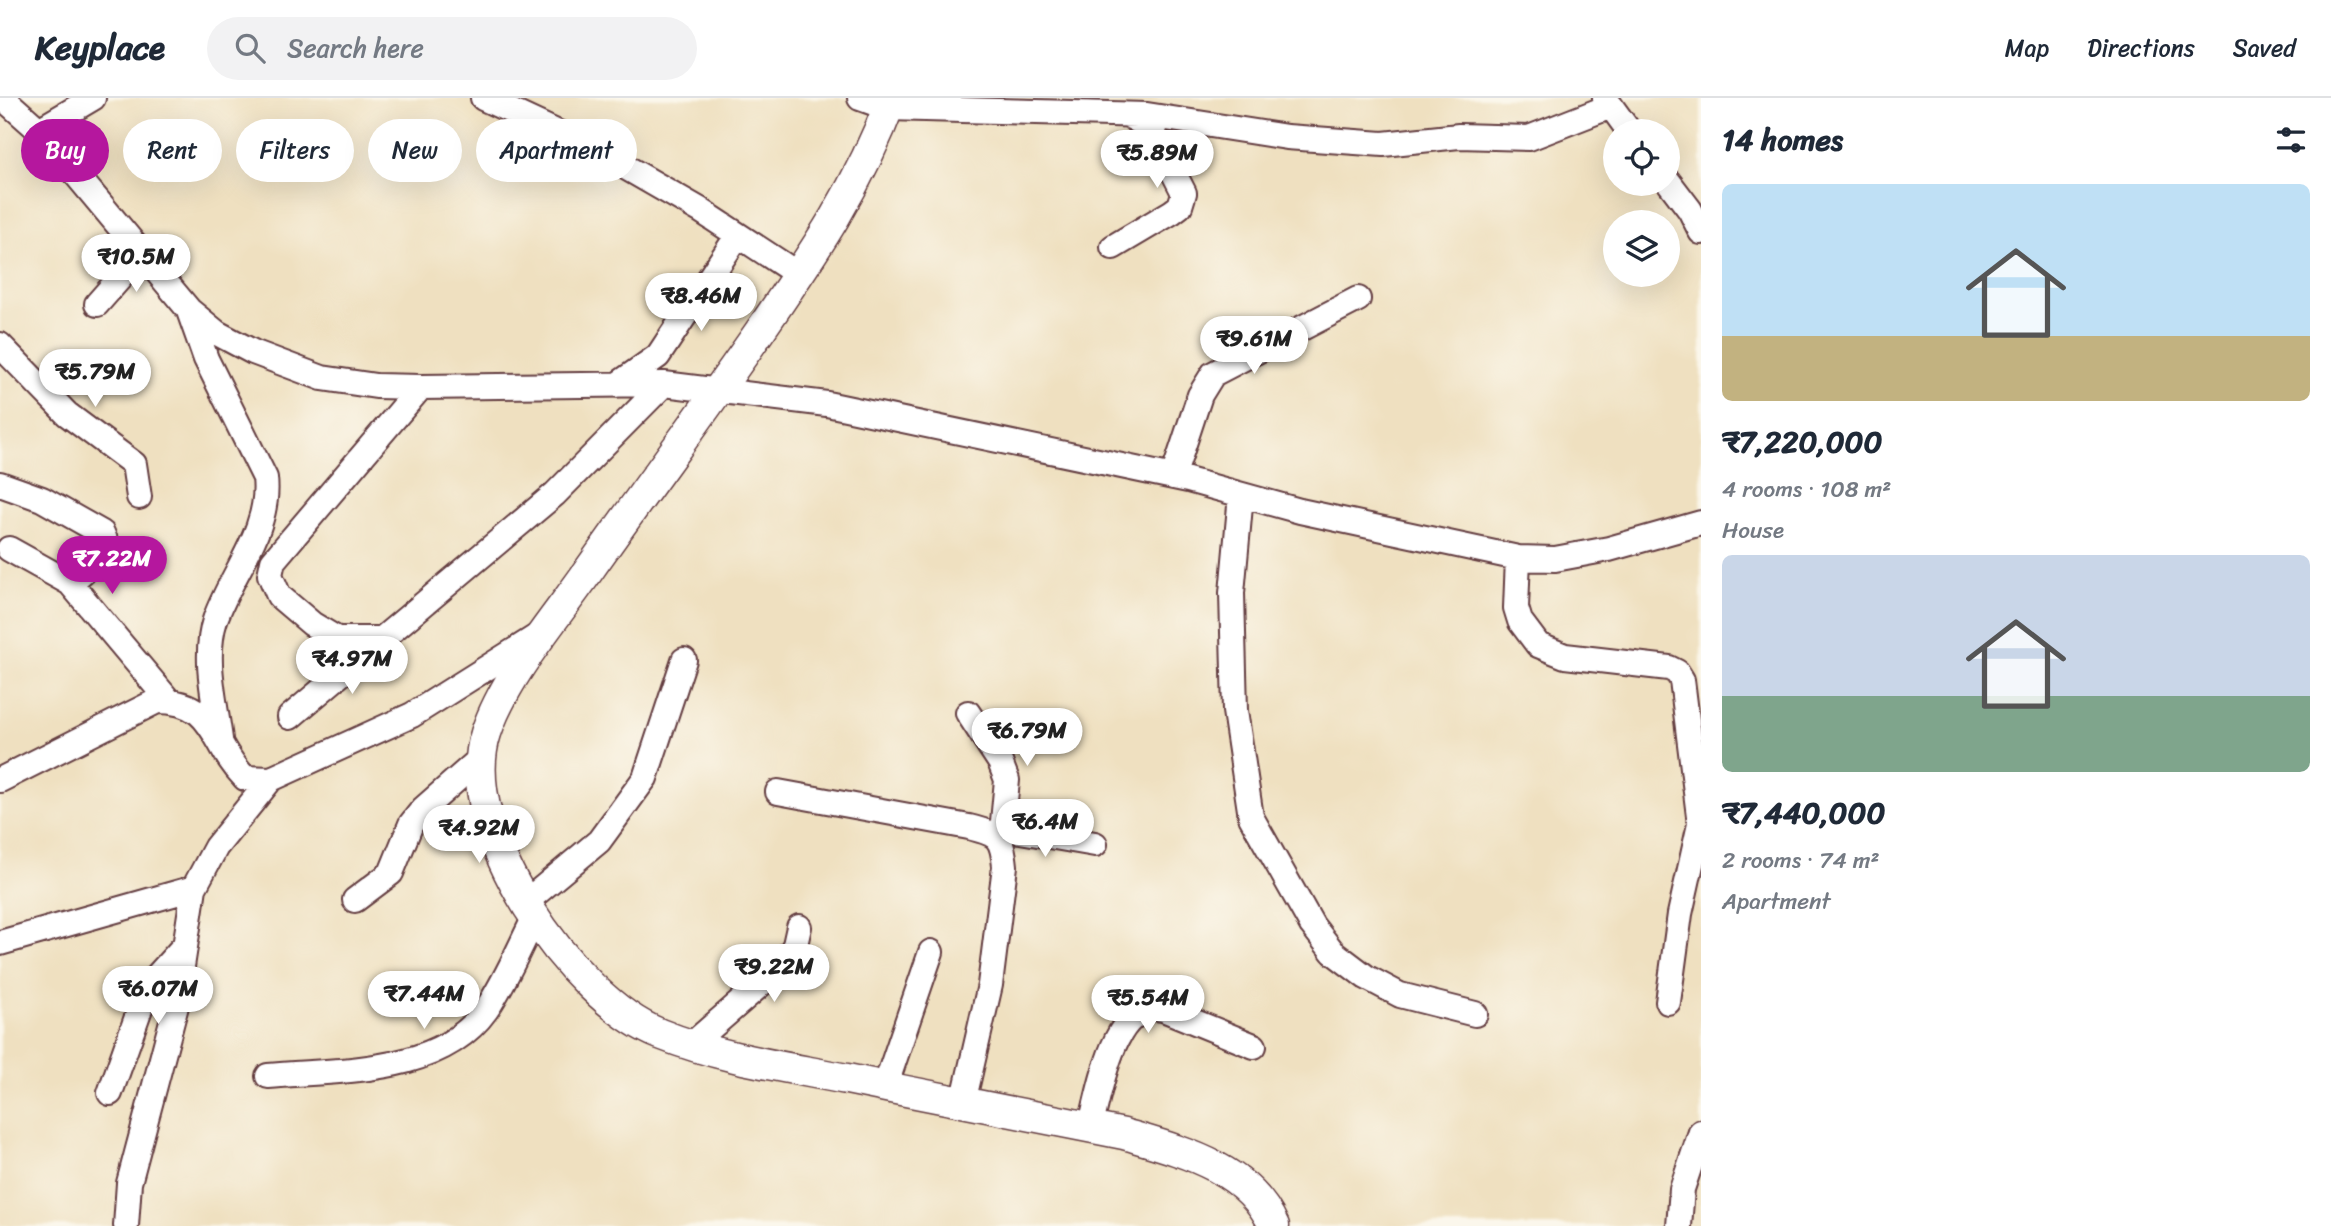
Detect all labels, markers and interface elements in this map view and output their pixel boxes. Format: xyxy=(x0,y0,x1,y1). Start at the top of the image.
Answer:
search box xyxy=(207,17,697,80)
text: Keyplace xyxy=(35,19,165,77)
text: Search here xyxy=(287,25,424,71)
text: Map xyxy=(2005,27,2049,69)
text: Directions xyxy=(2087,27,2195,69)
text: Saved xyxy=(2233,27,2296,69)
icon: search xyxy=(231,29,269,67)
text: 14 homes xyxy=(1722,113,1843,167)
chip: Buy xyxy=(21,119,109,182)
chip: Rent xyxy=(123,119,222,182)
chip: Filters xyxy=(236,119,354,182)
chip: New xyxy=(368,119,462,182)
chip: Apartment xyxy=(476,119,637,182)
map controls xyxy=(1603,119,1680,287)
button: locate xyxy=(1603,119,1680,196)
icon: filters xyxy=(2272,121,2310,159)
pin: ₹5.89M xyxy=(1100,130,1214,190)
text: ₹5.89M xyxy=(1117,132,1197,173)
button: layers xyxy=(1603,210,1680,287)
icon: home xyxy=(1953,230,2079,356)
pin: ₹10.5M xyxy=(79,234,193,294)
text: ₹10.5M xyxy=(97,236,175,277)
pin: ₹8.46M xyxy=(644,274,758,333)
text: ₹8.46M xyxy=(661,275,741,316)
pin: ₹9.61M xyxy=(1197,316,1311,376)
text: ₹9.61M xyxy=(1216,318,1292,359)
pin: ₹5.79M xyxy=(38,350,152,409)
text: ₹5.79M xyxy=(55,351,135,392)
text: ₹7,220,000 xyxy=(1722,415,1883,469)
text: 4 rooms · 108 m² xyxy=(1722,469,1891,510)
text: House xyxy=(1722,510,1784,551)
pin: ₹7.22M xyxy=(55,536,169,596)
text: ₹7.22M xyxy=(73,538,151,579)
icon: home xyxy=(1953,601,2079,727)
pin: ₹4.97M xyxy=(295,636,409,696)
text: ₹4.97M xyxy=(312,638,392,679)
pin: ₹6.79M xyxy=(970,708,1084,768)
text: ₹6.79M xyxy=(988,710,1066,751)
text: ₹7,440,000 xyxy=(1722,786,1885,840)
pin: ₹6.4M xyxy=(996,800,1094,859)
text: ₹6.4M xyxy=(1012,801,1078,842)
pin: ₹4.92M xyxy=(422,806,536,865)
text: ₹4.92M xyxy=(439,807,519,848)
text: 2 rooms · 74 m² xyxy=(1722,840,1879,881)
text: Apartment xyxy=(1722,881,1831,922)
pin: ₹9.22M xyxy=(717,944,831,1004)
text: ₹9.22M xyxy=(734,946,814,987)
pin: ₹6.07M xyxy=(101,967,215,1026)
text: ₹6.07M xyxy=(118,968,198,1009)
pin: ₹7.44M xyxy=(367,972,481,1031)
text: ₹7.44M xyxy=(384,973,464,1014)
pin: ₹5.54M xyxy=(1091,976,1205,1035)
text: ₹5.54M xyxy=(1107,977,1189,1018)

